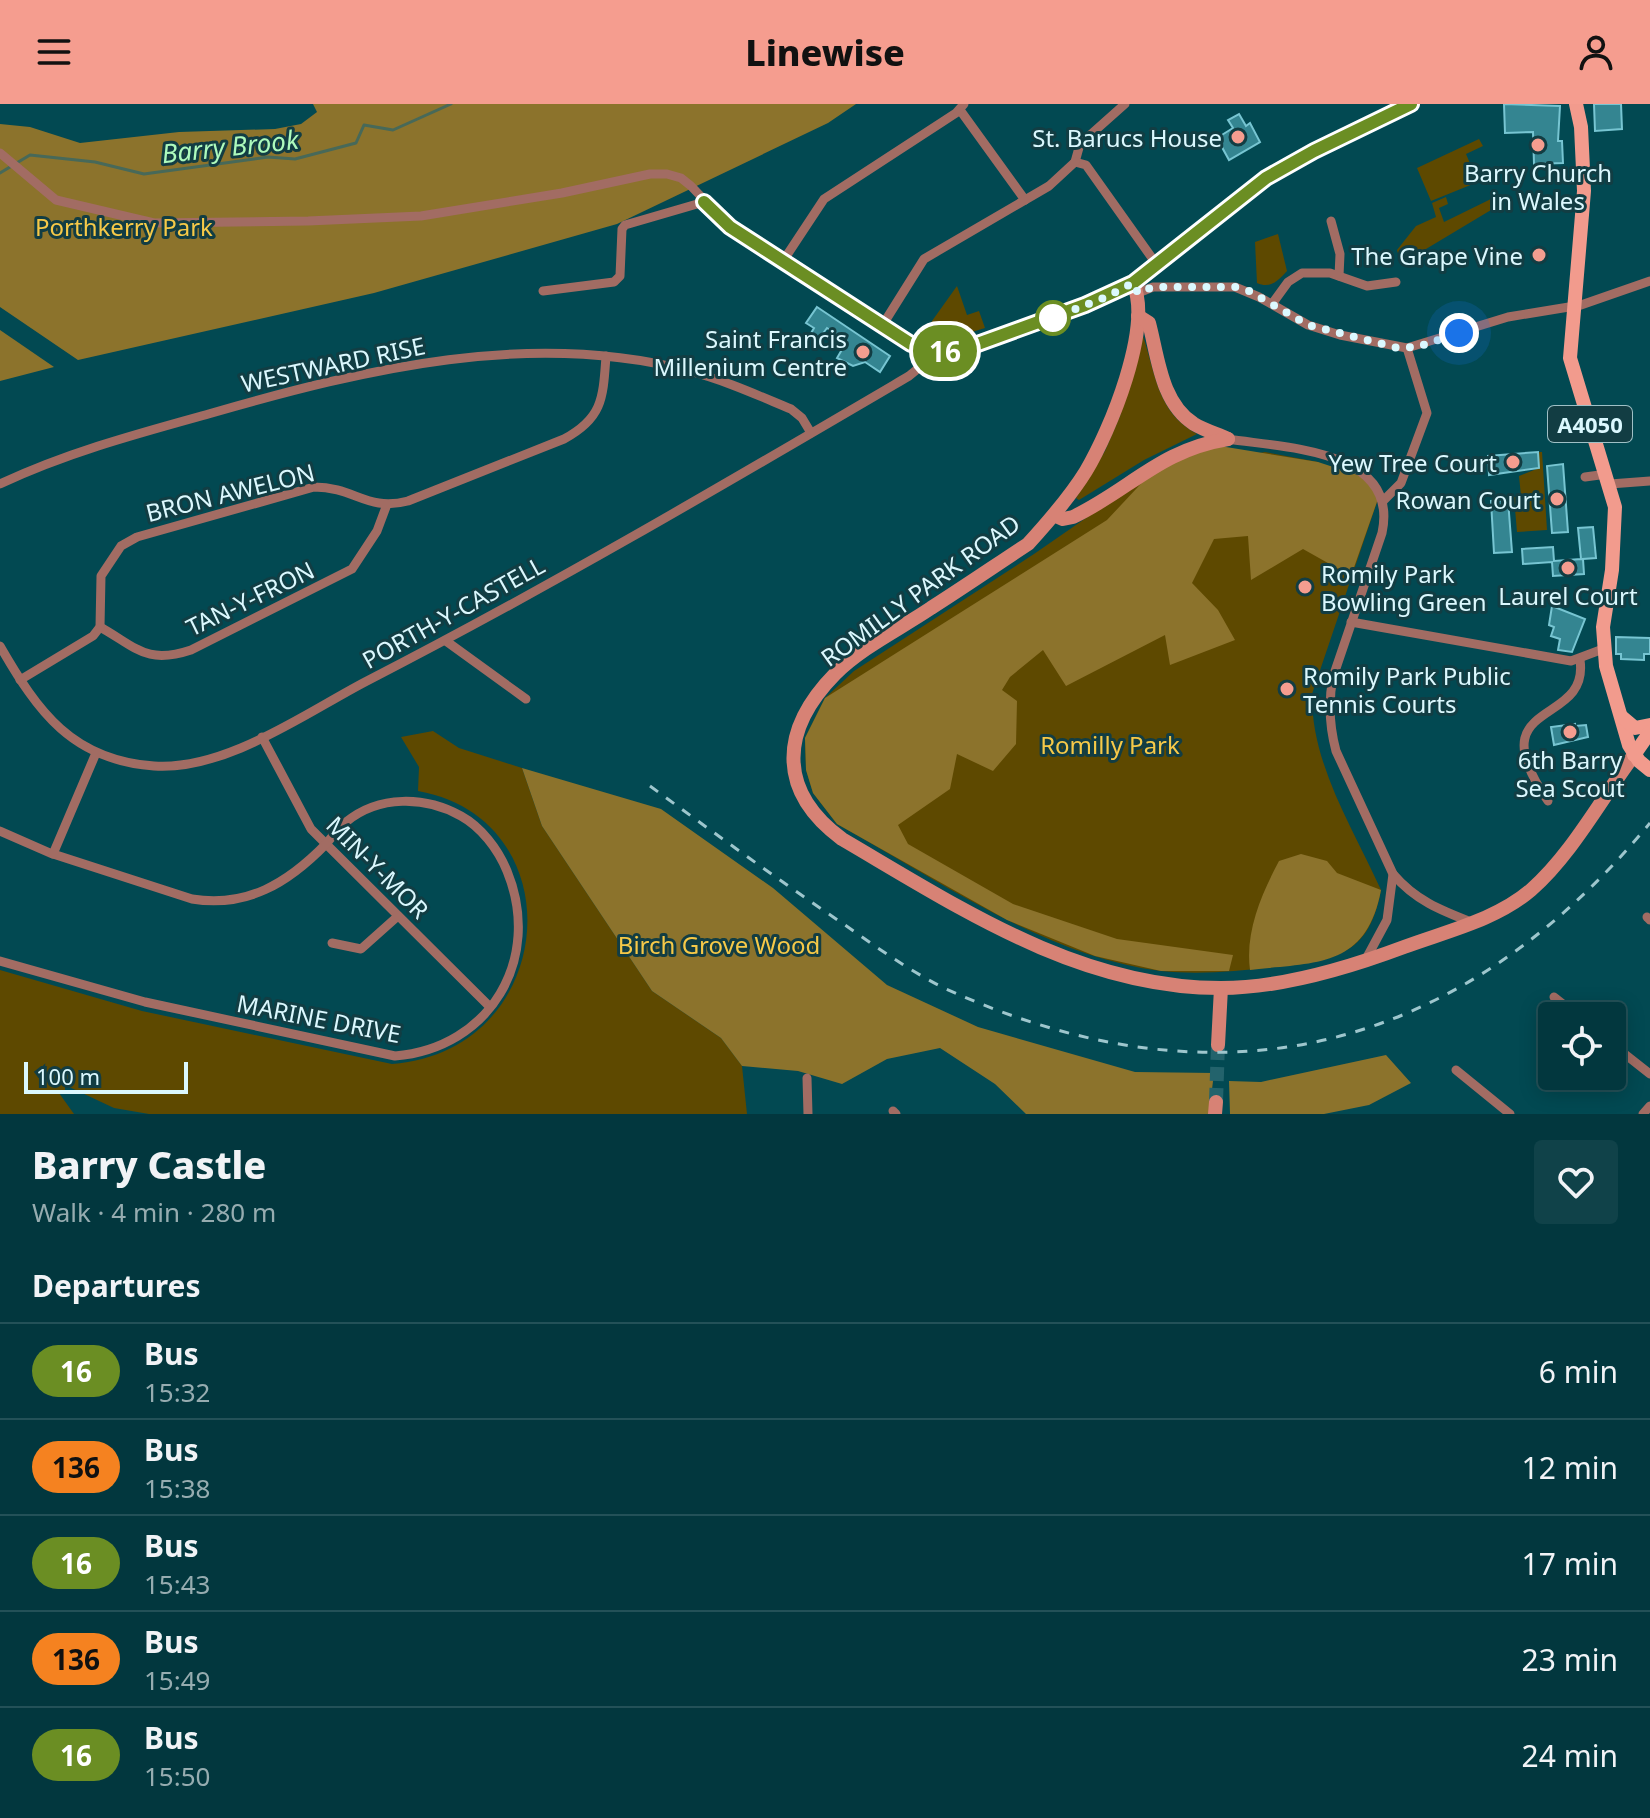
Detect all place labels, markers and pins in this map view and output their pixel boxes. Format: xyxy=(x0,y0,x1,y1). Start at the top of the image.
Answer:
place label: St. Barucs House xyxy=(1032,121,1222,154)
marker: St. Barucs House xyxy=(1229,128,1247,146)
marker: Barry Church in Wales xyxy=(1529,136,1547,154)
place label: Barry Church in Wales xyxy=(1464,156,1612,217)
place label: The Grape Vine xyxy=(1351,239,1523,272)
marker: The Grape Vine xyxy=(1530,246,1548,264)
unlabelled marker xyxy=(1036,301,1070,335)
place label: Saint Francis Millenium Centre xyxy=(653,322,847,383)
marker: Saint Francis Millenium Centre xyxy=(854,343,872,361)
place label: Yew Tree Court xyxy=(1328,446,1497,479)
marker: Yew Tree Court xyxy=(1504,453,1522,471)
place label: Rowan Court xyxy=(1396,483,1541,516)
marker: Rowan Court xyxy=(1548,490,1566,508)
place label: Romily Park Bowling Green xyxy=(1321,557,1487,618)
marker: Laurel Court xyxy=(1559,559,1577,577)
marker: Romily Park Bowling Green xyxy=(1296,578,1314,596)
place label: Laurel Court xyxy=(1498,579,1638,612)
place label: Romily Park Public Tennis Courts xyxy=(1303,659,1511,720)
marker: Romily Park Public Tennis Courts xyxy=(1278,680,1296,698)
marker: 6th Barry Sea Scout xyxy=(1561,723,1579,741)
place label: 6th Barry Sea Scout xyxy=(1515,743,1625,804)

